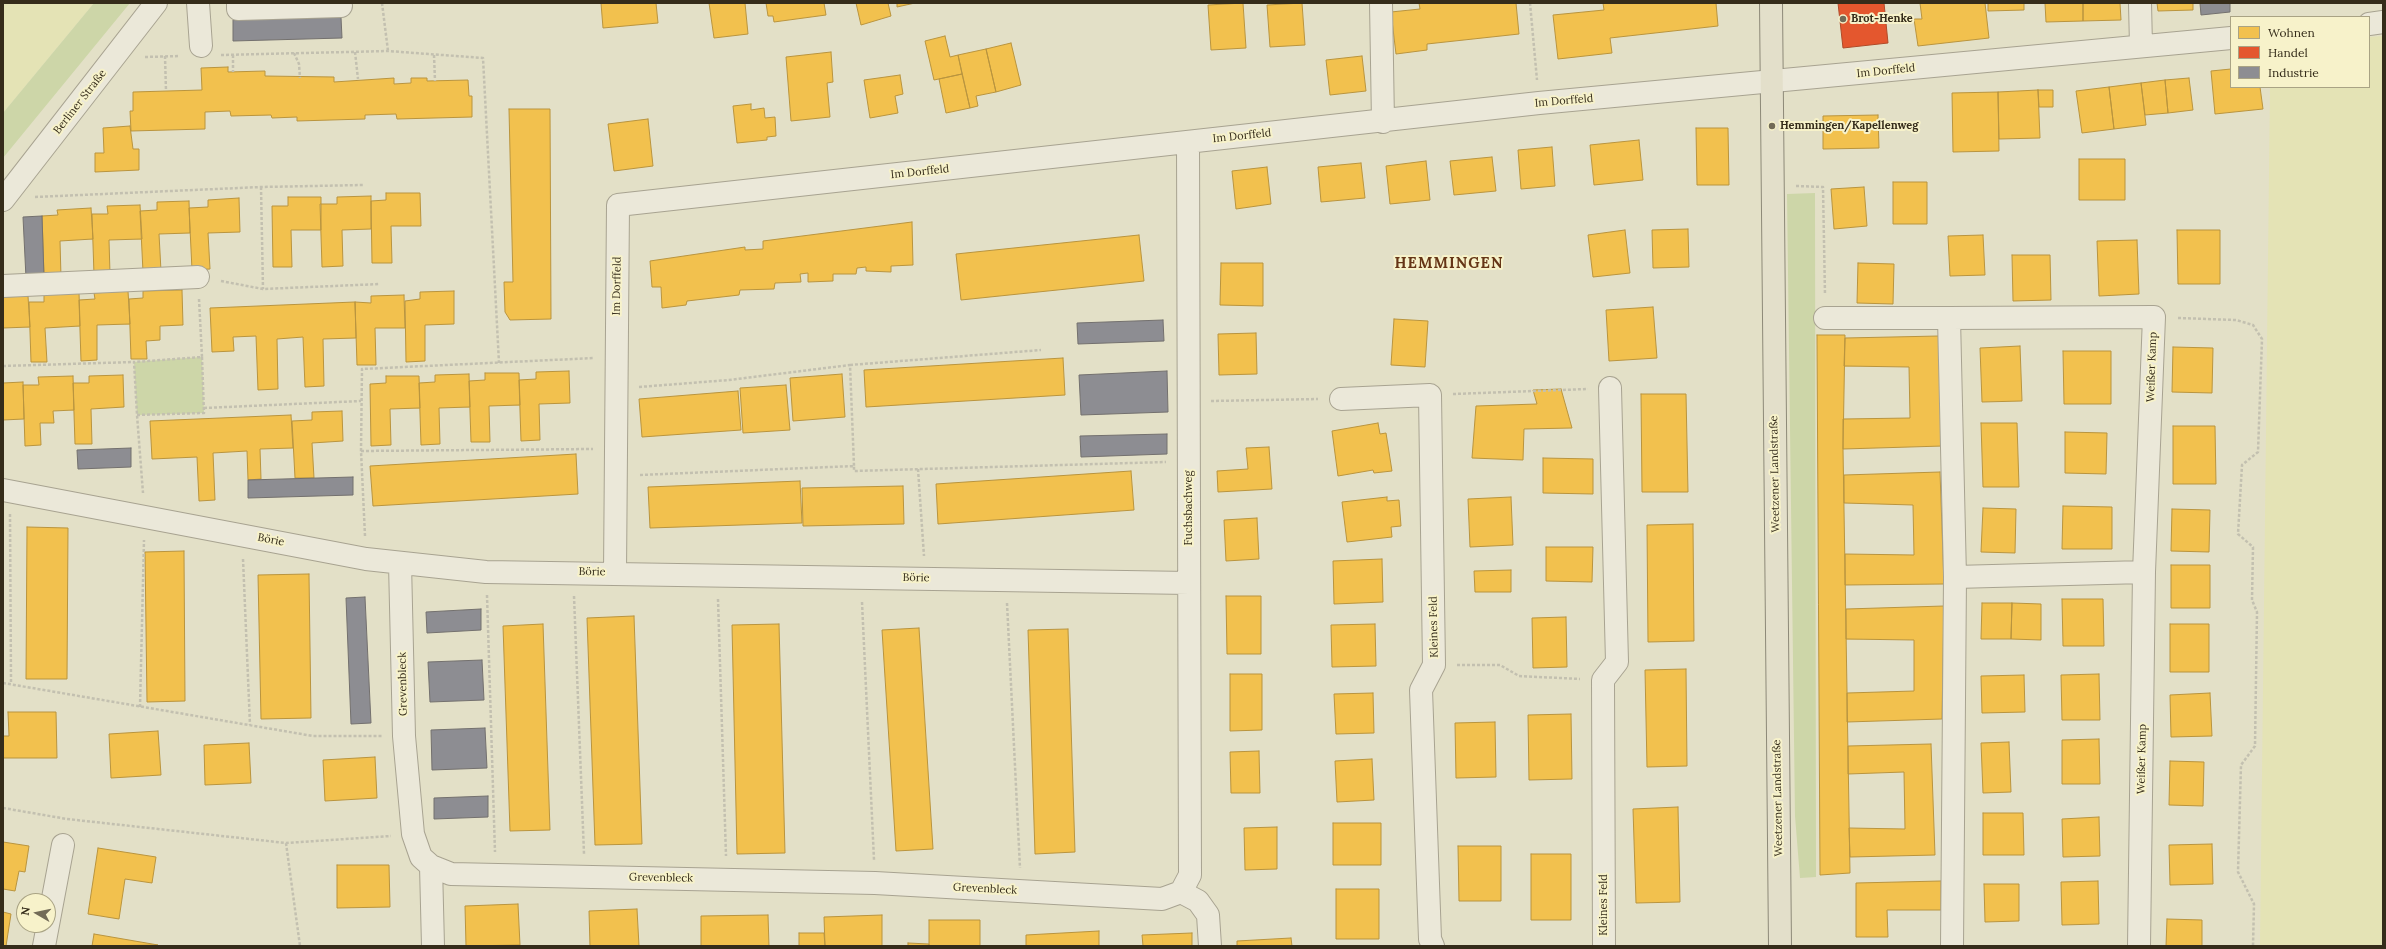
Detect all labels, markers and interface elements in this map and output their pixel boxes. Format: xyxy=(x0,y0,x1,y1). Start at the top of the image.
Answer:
place label: Brot-Henke xyxy=(1851,12,1913,26)
marker: Brot-Henke xyxy=(1838,14,1848,24)
legend xyxy=(2230,16,2370,88)
text: Wohnen xyxy=(2268,25,2315,40)
text: Handel xyxy=(2268,45,2308,60)
street label: Im Dorffeld xyxy=(1856,61,1916,81)
text: Industrie xyxy=(2268,65,2319,80)
street label: Berliner Straße xyxy=(51,67,109,137)
street label: Im Dorffeld xyxy=(1534,92,1594,110)
place label: Hemmingen/Kapellenweg xyxy=(1780,119,1918,133)
marker: Hemmingen/Kapellenweg xyxy=(1767,121,1777,131)
street label: Im Dorffeld xyxy=(1212,126,1272,146)
street label: Im Dorffeld xyxy=(890,162,950,182)
district label: HEMMINGEN xyxy=(1394,255,1504,273)
street label: Im Dorffeld xyxy=(610,257,624,315)
street label: Weißer Kamp xyxy=(2144,332,2160,402)
street label: Weetzener Landstraße xyxy=(1767,415,1783,533)
street label: Fuchsbachweg xyxy=(1182,470,1196,546)
street label: Börie xyxy=(256,531,286,549)
street label: Börie xyxy=(578,565,606,579)
street label: Börie xyxy=(902,571,930,585)
street label: Kleines Feld xyxy=(1427,596,1441,658)
street label: Grevenbleck xyxy=(396,652,410,716)
street label: Weißer Kamp xyxy=(2135,724,2149,794)
street label: Weetzener Landstraße xyxy=(1770,739,1786,857)
street label: Grevenbleck xyxy=(629,871,693,885)
street label: Kleines Feld xyxy=(1597,874,1611,936)
street label: Grevenbleck xyxy=(953,881,1017,897)
north arrow xyxy=(16,893,56,933)
text: N xyxy=(18,906,33,917)

